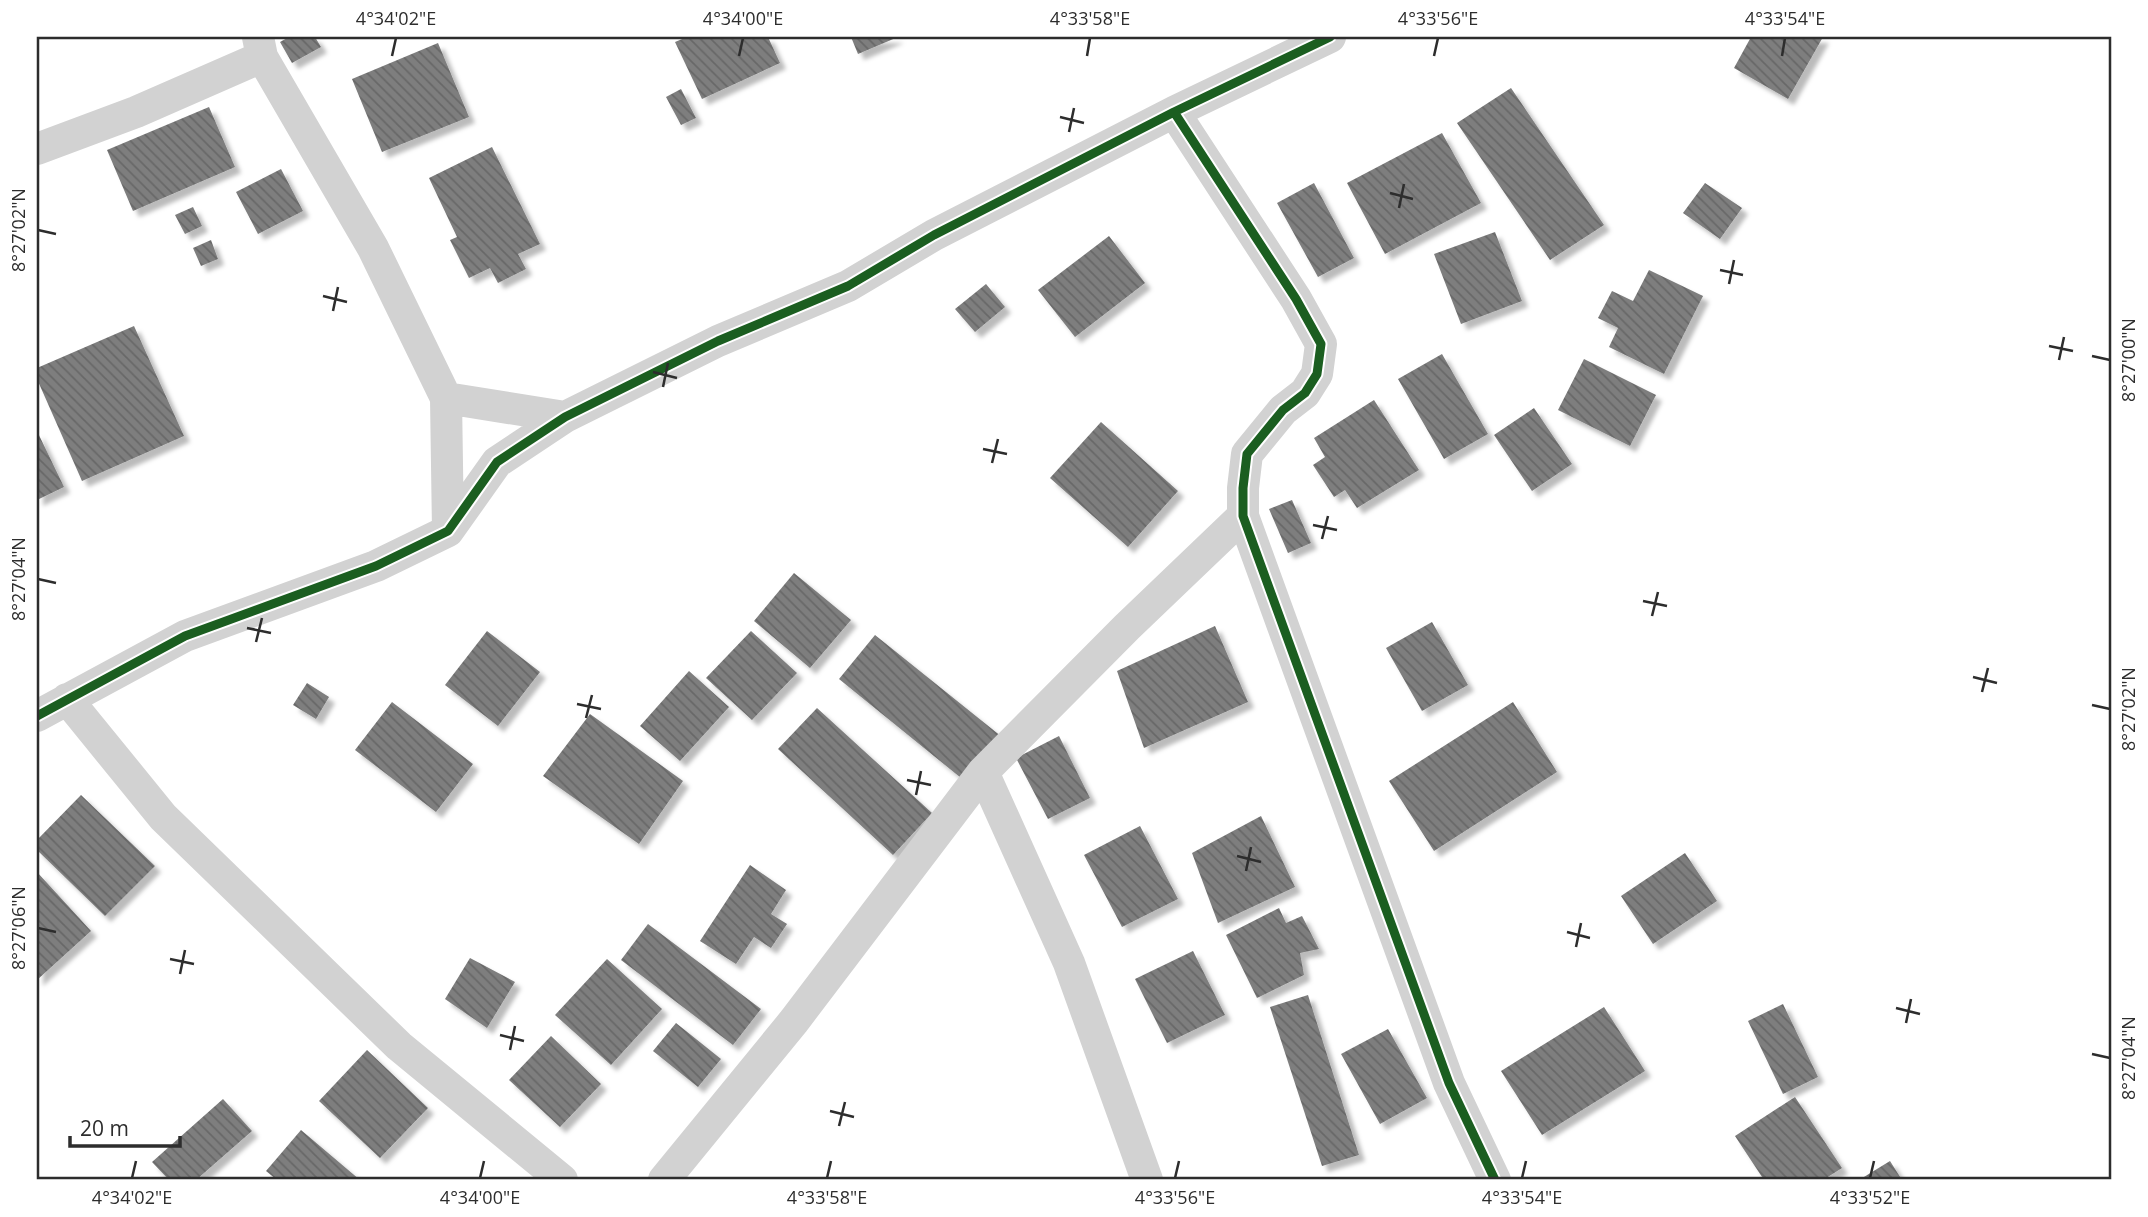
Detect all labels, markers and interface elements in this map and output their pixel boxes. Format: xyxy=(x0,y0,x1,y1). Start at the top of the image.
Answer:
text: 4°34'02"E xyxy=(356,6,436,30)
text: 4°34'00"E xyxy=(703,6,783,30)
text: 4°33'58"E xyxy=(1050,6,1130,30)
text: 4°33'56"E xyxy=(1398,6,1478,30)
text: 4°33'54"E xyxy=(1745,6,1825,30)
text: 8°27'02"N xyxy=(6,188,30,272)
text: 8°27'00"N xyxy=(2116,318,2140,402)
text: 8°27'04"N xyxy=(6,537,30,621)
text: 8°27'02"N xyxy=(2116,667,2140,751)
text: 8°27'06"N xyxy=(6,886,30,970)
text: 8°27'04"N xyxy=(2116,1016,2140,1100)
scale bar xyxy=(70,1105,180,1149)
text: 20 m xyxy=(80,1114,129,1142)
text: 4°34'02"E xyxy=(92,1185,172,1209)
text: 4°34'00"E xyxy=(440,1185,520,1209)
text: 4°33'58"E xyxy=(787,1185,867,1209)
text: 4°33'56"E xyxy=(1135,1185,1215,1209)
text: 4°33'54"E xyxy=(1482,1185,1562,1209)
text: 4°33'52"E xyxy=(1830,1185,1910,1209)

